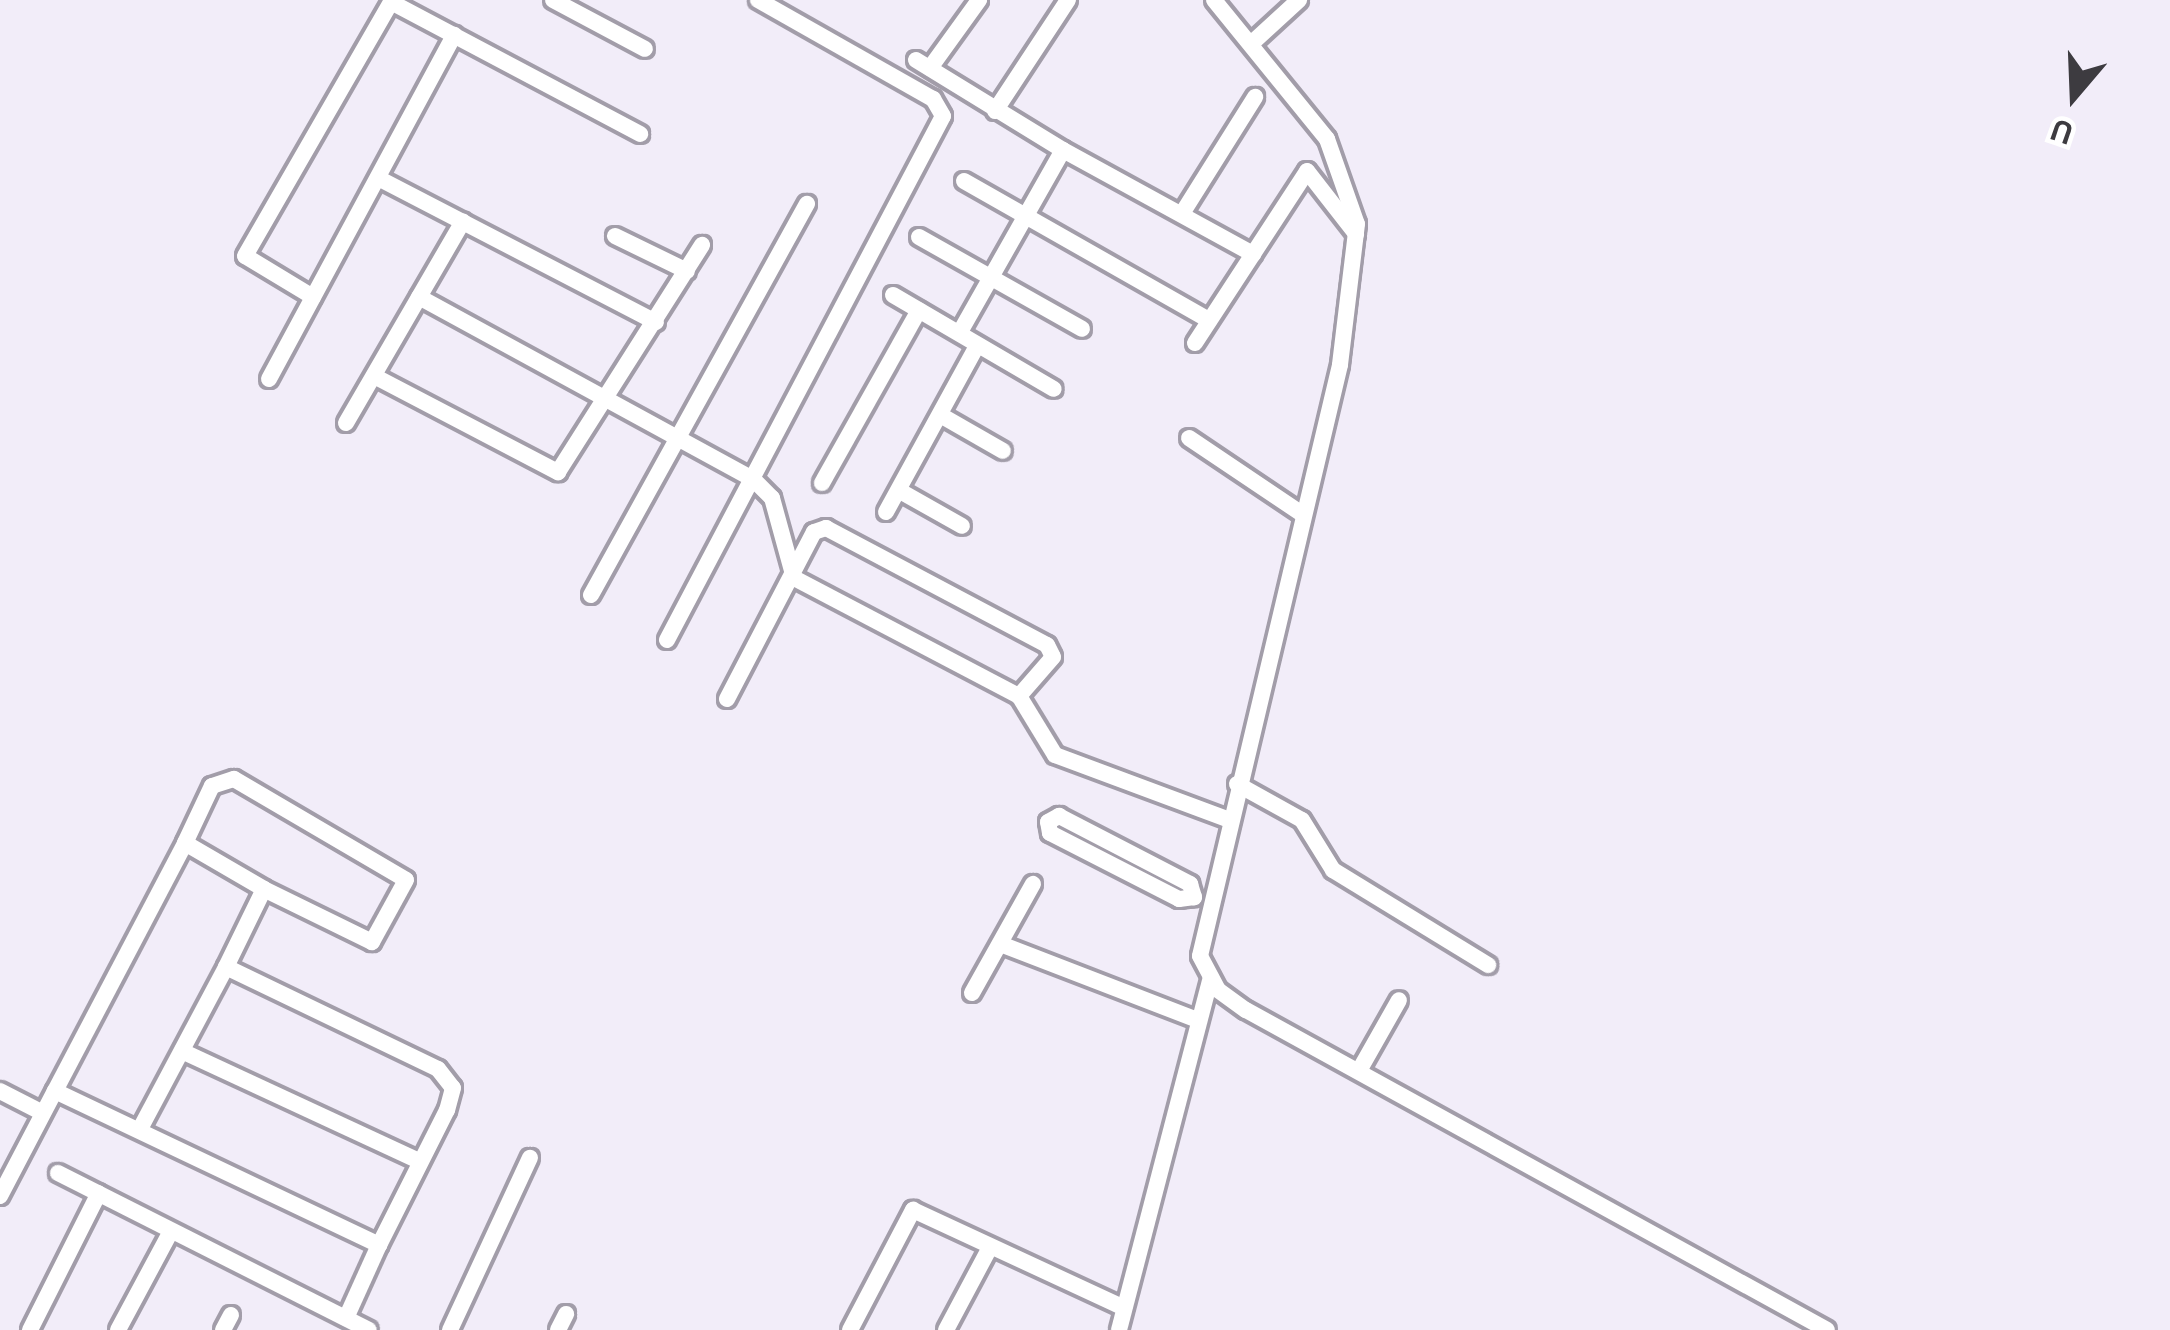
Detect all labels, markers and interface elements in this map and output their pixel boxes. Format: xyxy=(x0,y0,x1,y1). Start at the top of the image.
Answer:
north arrow xyxy=(2014,36,2134,156)
text: U xyxy=(2047,111,2077,150)

